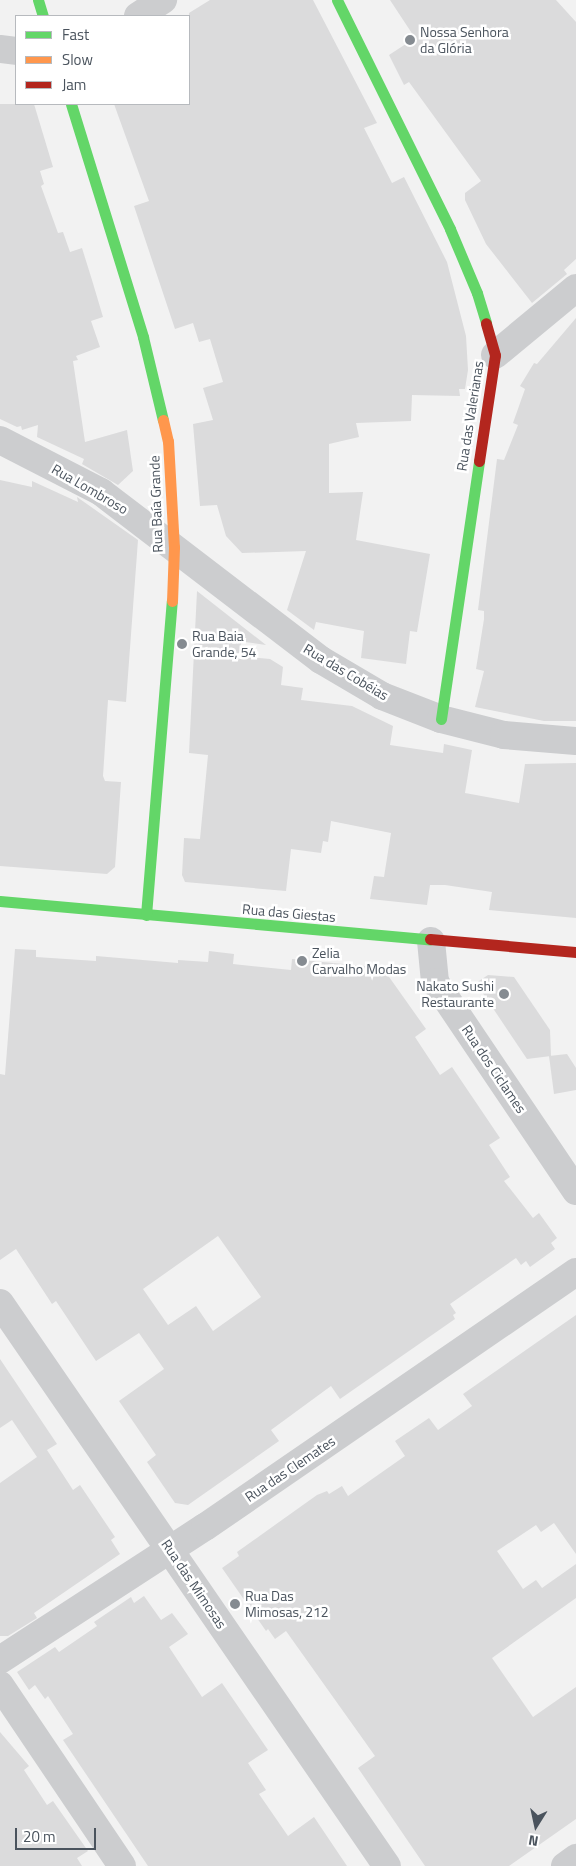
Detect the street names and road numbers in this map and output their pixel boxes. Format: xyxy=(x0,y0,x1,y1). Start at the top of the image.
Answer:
street label: Rua das Valerianas xyxy=(453,360,487,472)
street label: Rua Baía Grande xyxy=(146,455,166,553)
street label: Rua Lombroso xyxy=(49,460,131,518)
street label: Rua das Cobéias xyxy=(301,640,391,704)
street label: Rua das Giestas xyxy=(242,901,336,925)
street label: Rua dos Ciclames xyxy=(458,1022,530,1116)
street label: Rua das Clemates xyxy=(242,1433,338,1505)
street label: Rua das Mimosas xyxy=(158,1536,230,1632)

